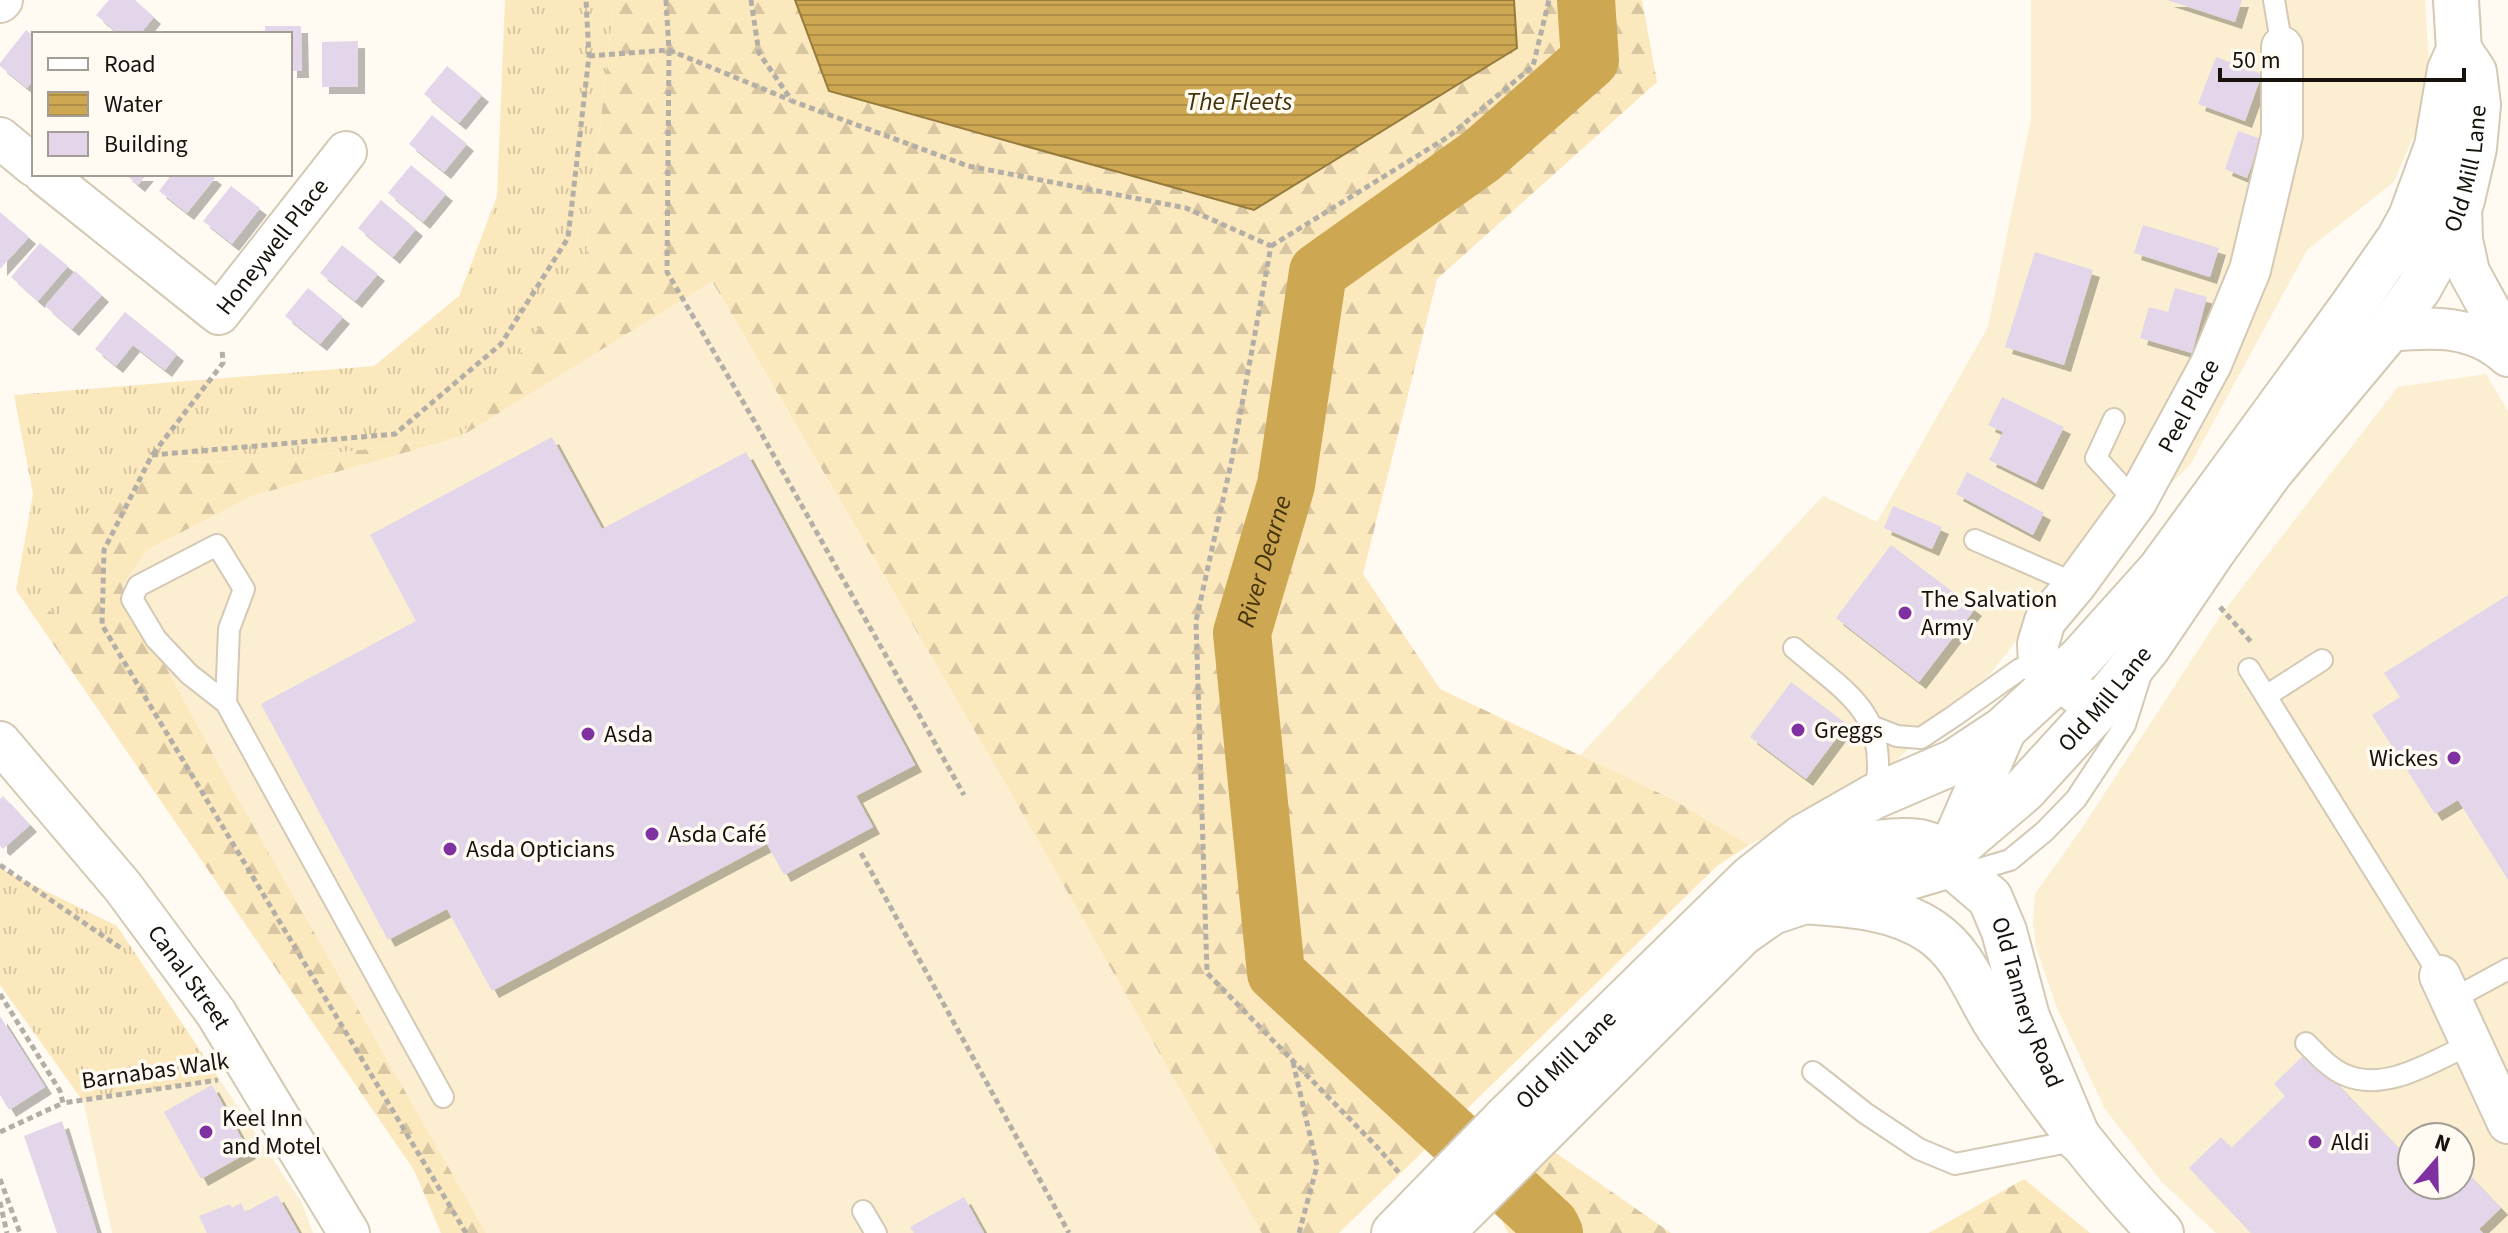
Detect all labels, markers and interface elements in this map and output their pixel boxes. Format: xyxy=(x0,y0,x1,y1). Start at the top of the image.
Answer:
legend xyxy=(32,32,292,176)
scale bar xyxy=(2220,32,2464,82)
text: 50 m xyxy=(2232,43,2281,78)
text: Road xyxy=(104,47,156,82)
water label: The Fleets xyxy=(1186,83,1292,120)
text: Water xyxy=(104,87,163,122)
street label: Old Mill Lane xyxy=(2435,103,2495,237)
text: Building xyxy=(104,127,188,162)
street label: Honeywell Place xyxy=(207,171,337,322)
street label: Peel Place xyxy=(2149,353,2228,459)
water label: River Dearne xyxy=(1226,491,1300,631)
place label: The Salvation Army xyxy=(1921,582,2057,645)
marker: The Salvation Army xyxy=(1896,604,1914,622)
street label: Old Mill Lane xyxy=(2050,638,2160,760)
place label: Greggs xyxy=(1814,713,1883,748)
place label: Asda xyxy=(604,717,653,752)
marker: Greggs xyxy=(1789,721,1807,739)
marker: Asda xyxy=(579,725,597,743)
place label: Wickes xyxy=(2369,741,2438,776)
marker: Wickes xyxy=(2445,749,2463,767)
place label: Asda Café xyxy=(668,817,766,852)
marker: Asda Café xyxy=(643,825,661,843)
place label: Asda Opticians xyxy=(466,832,615,867)
marker: Asda Opticians xyxy=(441,840,459,858)
street label: Old Tannery Road xyxy=(1982,911,2072,1093)
street label: Canal Street xyxy=(139,917,239,1036)
street label: Old Mill Lane xyxy=(1507,1002,1624,1117)
street label: Barnabas Walk xyxy=(79,1043,231,1099)
place label: Keel Inn and Motel xyxy=(222,1101,321,1164)
north arrow xyxy=(2396,1121,2476,1201)
marker: Keel Inn and Motel xyxy=(197,1123,215,1141)
place label: Aldi xyxy=(2331,1125,2369,1160)
text: N xyxy=(2430,1126,2455,1161)
marker: Aldi xyxy=(2306,1133,2324,1151)

